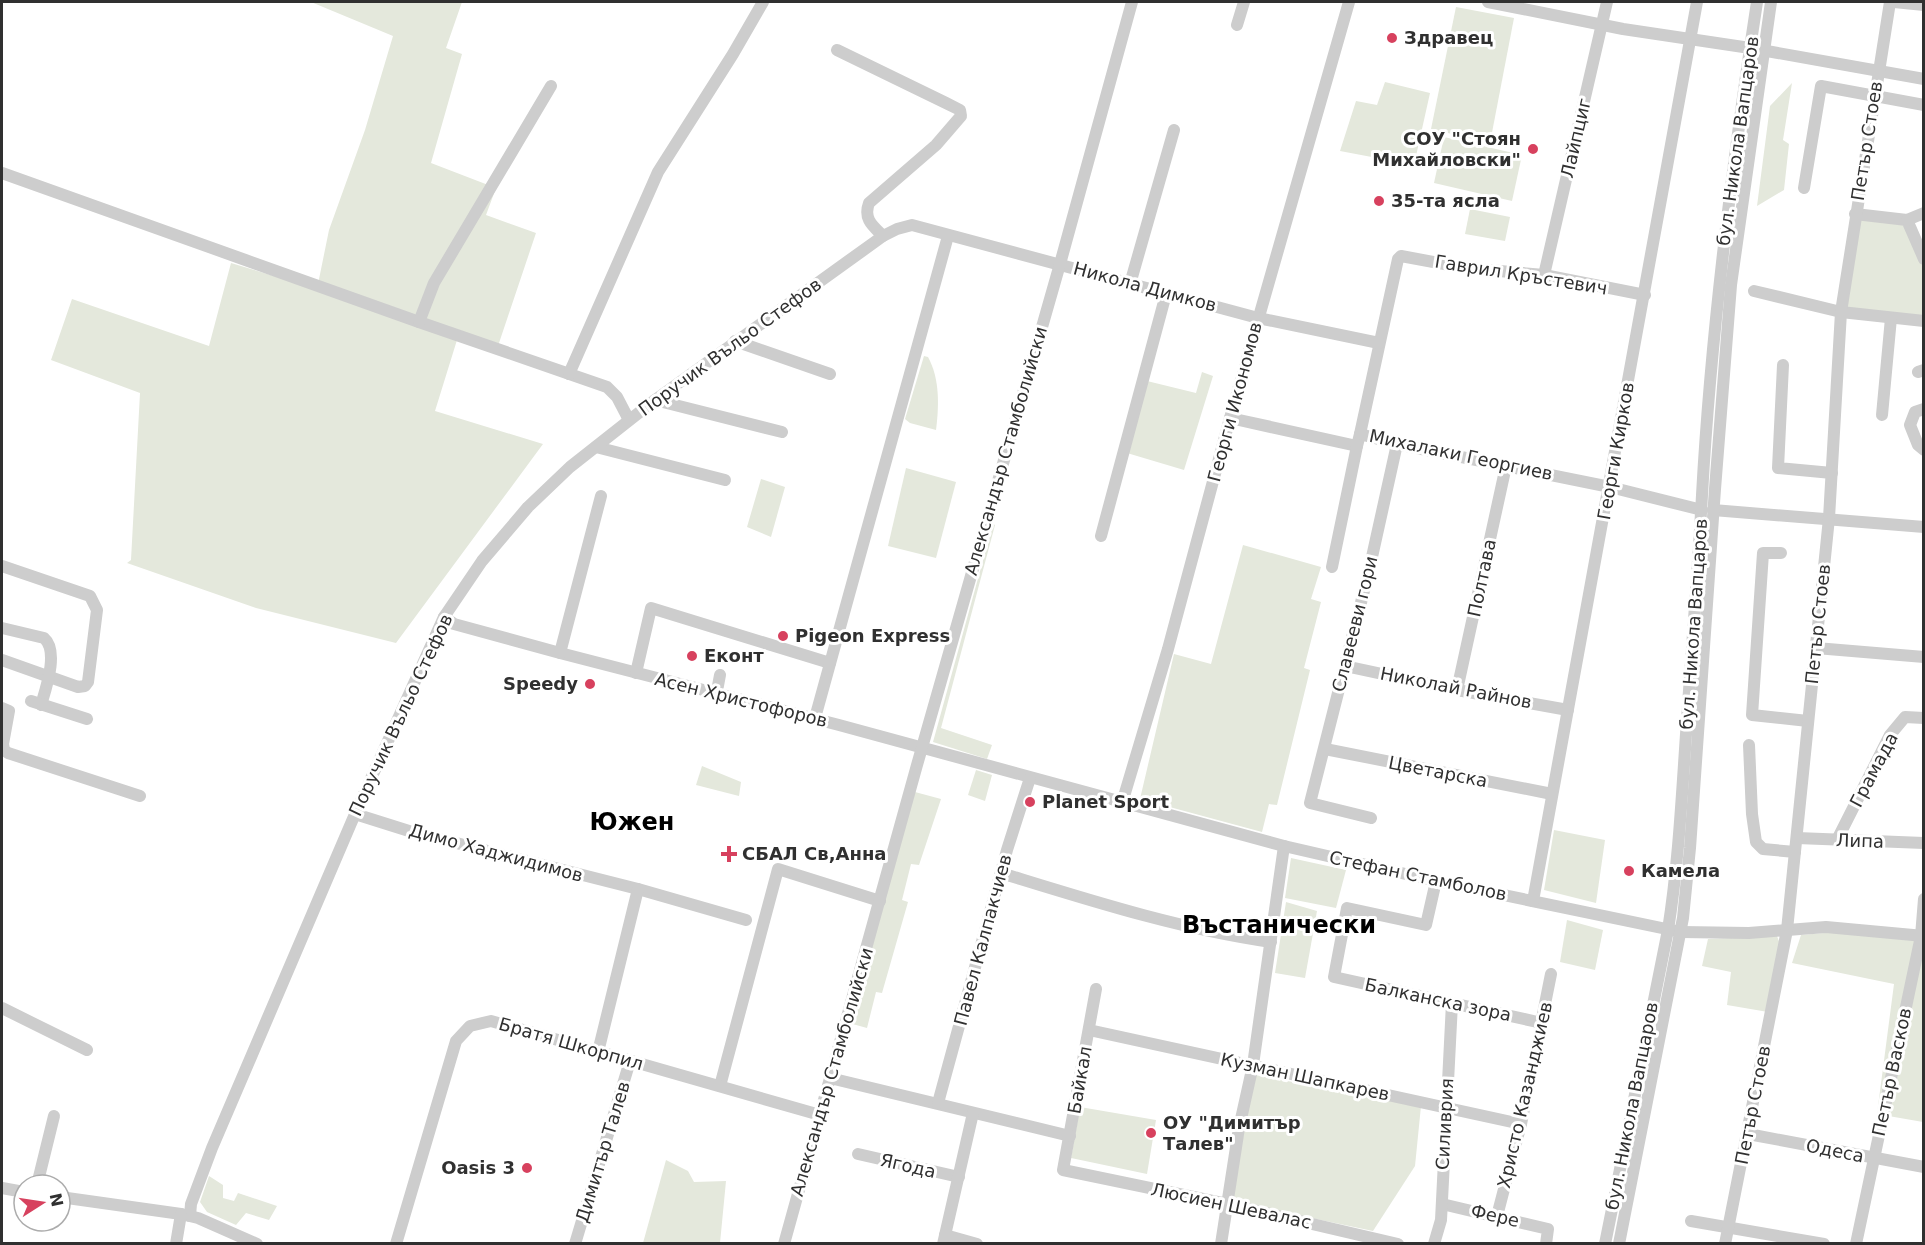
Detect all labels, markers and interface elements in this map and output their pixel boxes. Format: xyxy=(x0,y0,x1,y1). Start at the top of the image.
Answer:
place label: Здравец xyxy=(1404,27,1493,48)
marker: Здравец xyxy=(1385,31,1399,45)
street label: бул. Никола Вапцаров xyxy=(1712,35,1763,247)
street label: Петър Стоев xyxy=(1847,80,1886,202)
street label: Лайпциг xyxy=(1556,96,1595,180)
place label: СОУ "Стоян Михайловски" xyxy=(1372,128,1521,170)
marker: СОУ "Стоян Михайловски" xyxy=(1526,142,1540,156)
place label: 35-та ясла xyxy=(1391,190,1500,211)
marker: 35-та ясла xyxy=(1372,194,1386,208)
street label: Гаврил Кръстевич xyxy=(1433,251,1609,299)
street label: Никола Димков xyxy=(1071,257,1219,316)
street label: Поручик Въльо Стефов xyxy=(634,273,825,420)
street label: Георги Икономов xyxy=(1203,320,1266,484)
street label: Александър Стамболийски xyxy=(960,324,1051,578)
street label: Георги Кирков xyxy=(1593,380,1638,522)
street label: Михалаки Георгиев xyxy=(1367,425,1555,484)
street label: бул. Никола Вапцаров xyxy=(1676,518,1711,730)
street label: Полтава xyxy=(1463,537,1500,619)
street label: Славееви гори xyxy=(1327,554,1382,694)
street label: Петър Стоев xyxy=(1801,563,1834,685)
street label: Поручик Въльо Стефов xyxy=(344,610,457,819)
place label: Pigeon Express xyxy=(795,625,950,646)
marker: Pigeon Express xyxy=(776,629,790,643)
place label: Еконт xyxy=(704,645,764,666)
marker: Еконт xyxy=(685,649,699,663)
street label: Николай Райнов xyxy=(1378,663,1534,713)
street label: Асен Христофоров xyxy=(653,668,830,731)
place label: Speedy xyxy=(503,673,578,694)
marker: Speedy xyxy=(583,677,597,691)
street label: Грамада xyxy=(1845,729,1902,811)
street label: Цветарска xyxy=(1387,752,1489,791)
place label: Planet Sport xyxy=(1042,791,1169,812)
marker: Planet Sport xyxy=(1023,795,1037,809)
district label: Южен xyxy=(590,808,674,836)
street label: Димо Хаджидимов xyxy=(407,819,585,886)
street label: Липа xyxy=(1836,829,1884,852)
place label: СБАЛ Св,Анна xyxy=(742,843,886,864)
marker: СБАЛ Св,Анна xyxy=(720,845,738,863)
street label: Стефан Стамболов xyxy=(1327,846,1509,905)
street label: Павел Калпакчиев xyxy=(950,852,1015,1028)
place label: Камела xyxy=(1641,860,1720,881)
marker: Камела xyxy=(1622,864,1636,878)
district label: Въстанически xyxy=(1182,911,1376,939)
street label: Александър Стамболийски xyxy=(786,945,877,1199)
street label: Балканска зора xyxy=(1363,974,1513,1025)
street label: Христо Казанджиев xyxy=(1493,1000,1556,1190)
street label: бул. Никола Вапцаров xyxy=(1601,1000,1662,1212)
street label: Петър Васков xyxy=(1868,1006,1915,1138)
street label: Братя Шкорпил xyxy=(496,1013,646,1074)
street label: Байкал xyxy=(1063,1044,1096,1115)
street label: Петър Стоев xyxy=(1731,1044,1774,1166)
street label: Кузман Шапкарев xyxy=(1219,1048,1391,1105)
street label: Силиврия xyxy=(1432,1077,1457,1170)
street label: Димитър Талев xyxy=(571,1079,634,1225)
place label: ОУ "Димитър Талев" xyxy=(1163,1112,1301,1154)
marker: ОУ "Димитър Талев" xyxy=(1144,1126,1158,1140)
street label: Одеса xyxy=(1804,1135,1866,1166)
street label: Ягода xyxy=(878,1149,938,1182)
place label: Oasis 3 xyxy=(441,1157,515,1178)
marker: Oasis 3 xyxy=(520,1161,534,1175)
north arrow xyxy=(12,1173,72,1233)
street label: Люсиен Шевалас xyxy=(1149,1178,1313,1233)
text: N xyxy=(45,1191,67,1209)
street label: Фере xyxy=(1469,1200,1521,1231)

